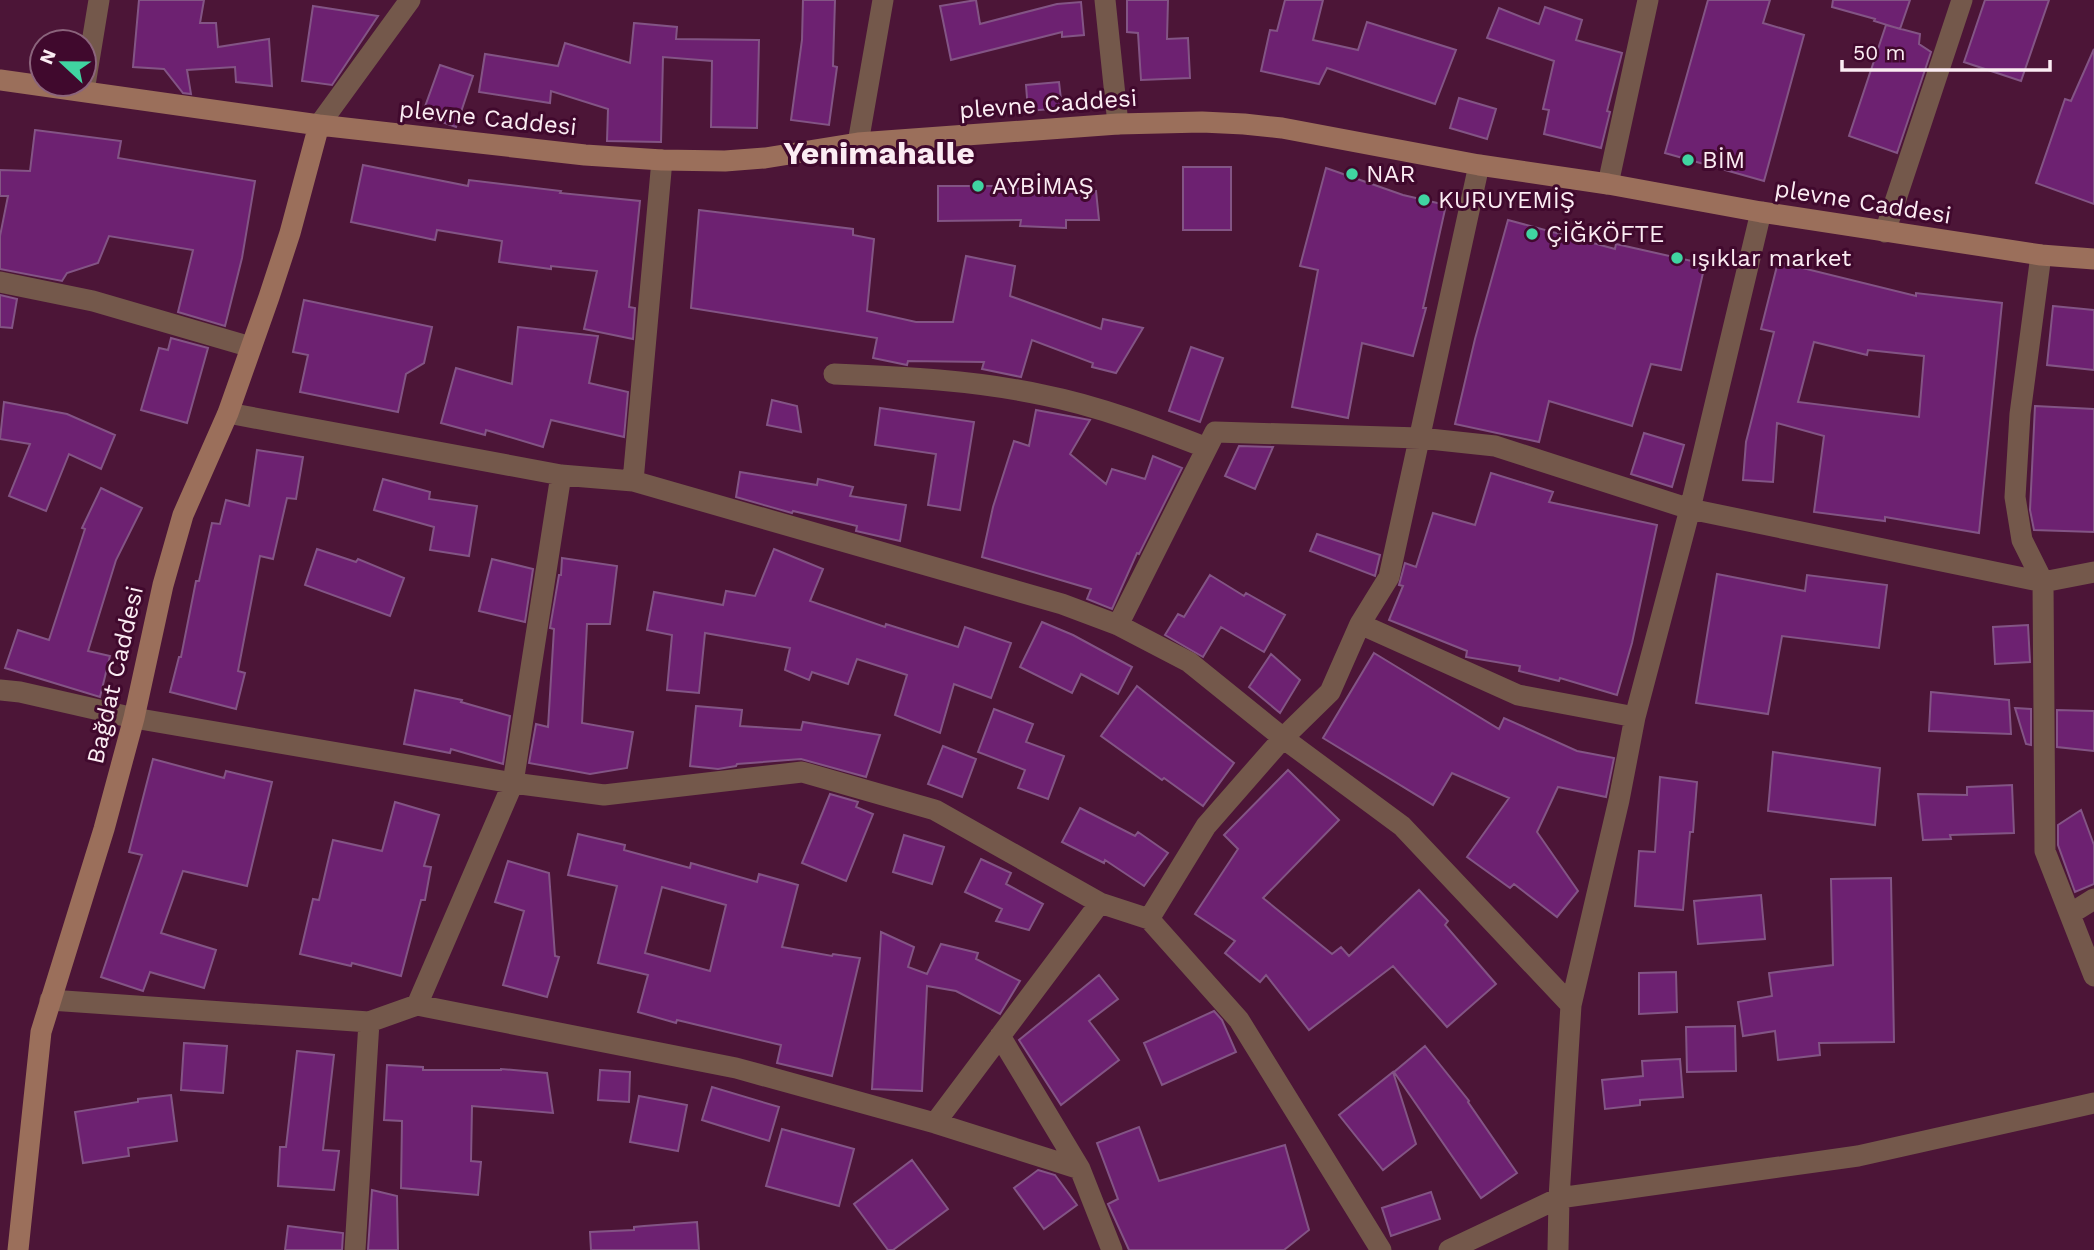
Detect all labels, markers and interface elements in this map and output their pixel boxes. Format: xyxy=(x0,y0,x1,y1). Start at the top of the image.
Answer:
north arrow xyxy=(28,28,98,98)
scale bar xyxy=(1842,28,2050,72)
text: 50 m xyxy=(1853,40,1905,65)
text: N xyxy=(34,46,61,68)
street label: plevne Caddesi xyxy=(958,84,1138,124)
street label: plevne Caddesi xyxy=(398,95,578,141)
district label: Yenimahalle xyxy=(783,134,975,172)
place label: BİM xyxy=(1702,146,1745,174)
marker: BİM xyxy=(1680,152,1696,168)
place label: NAR xyxy=(1366,160,1415,188)
marker: NAR xyxy=(1344,166,1360,182)
place label: AYBİMAŞ xyxy=(992,172,1094,200)
street label: plevne Caddesi xyxy=(1773,174,1953,230)
marker: AYBİMAŞ xyxy=(970,178,986,194)
place label: KURUYEMİŞ xyxy=(1438,186,1575,214)
marker: KURUYEMİŞ xyxy=(1416,192,1432,208)
place label: ÇİĞKÖFTE xyxy=(1546,220,1664,248)
marker: ÇİĞKÖFTE xyxy=(1524,226,1540,242)
place label: ışıklar market xyxy=(1691,244,1851,272)
marker: ışıklar market xyxy=(1669,250,1685,266)
street label: Bağdat Caddesi xyxy=(81,583,149,767)

